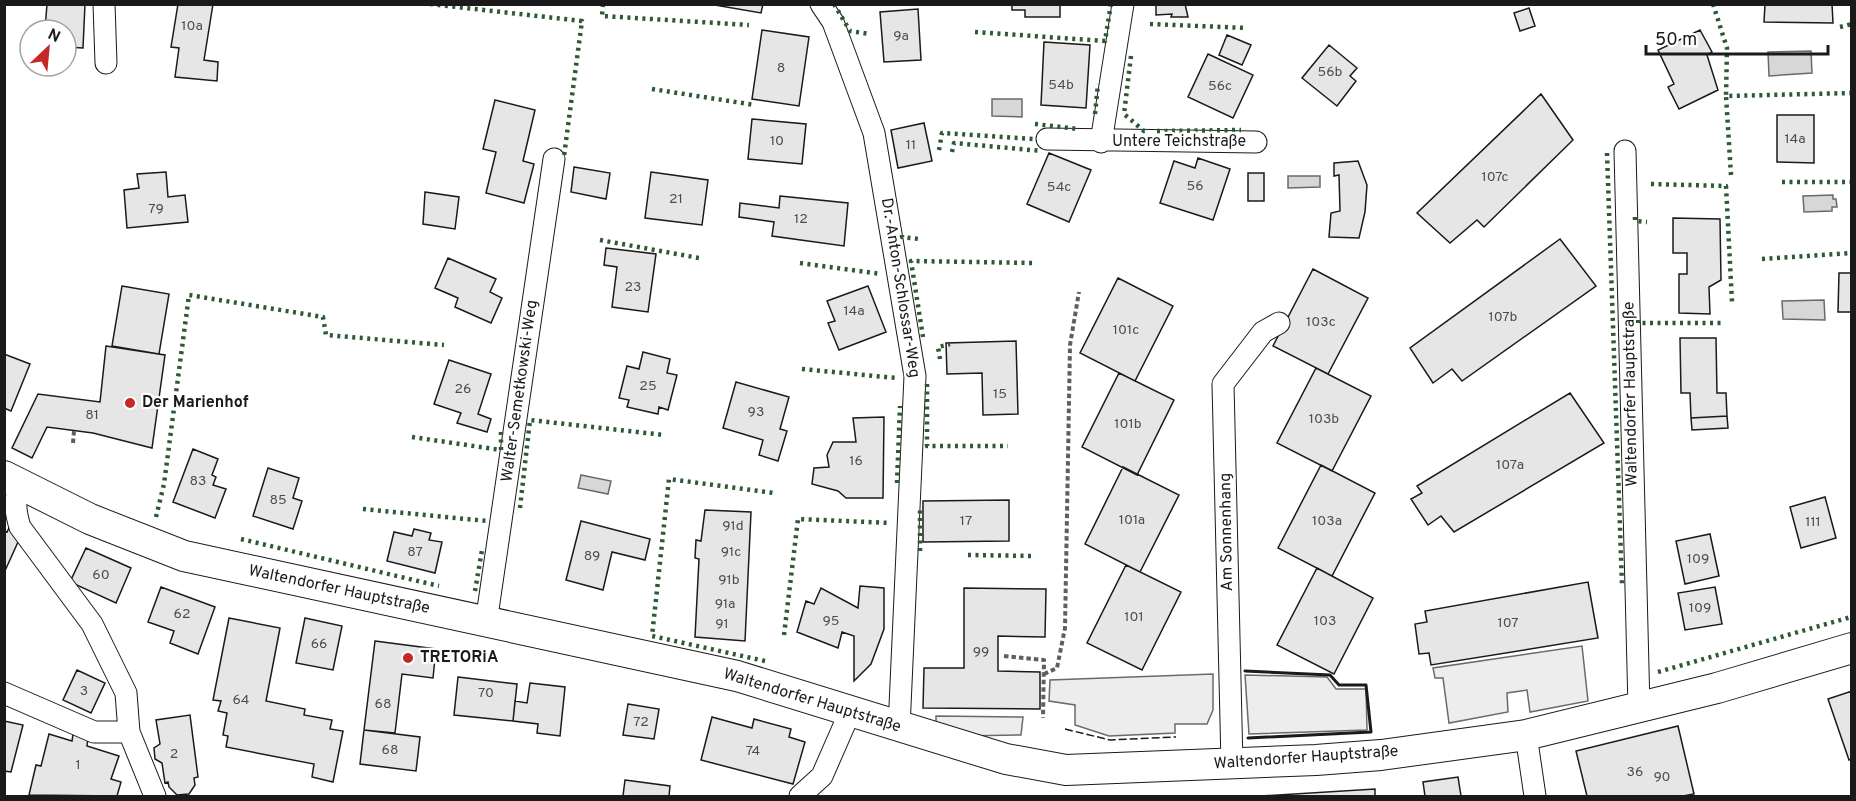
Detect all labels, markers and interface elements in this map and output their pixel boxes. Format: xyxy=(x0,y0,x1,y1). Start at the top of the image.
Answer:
north arrow xyxy=(18,18,78,78)
house number: 10a xyxy=(181,18,203,35)
scale bar xyxy=(1646,18,1828,56)
text: N xyxy=(44,25,63,48)
house number: 9a xyxy=(893,28,909,45)
text: 50 m xyxy=(1655,29,1697,52)
house number: 8 xyxy=(777,60,785,77)
house number: 56b xyxy=(1318,64,1343,81)
house number: 54b xyxy=(1048,77,1074,94)
house number: 56c xyxy=(1208,78,1232,95)
house number: 14a xyxy=(1785,131,1806,148)
street label: Untere Teichstraße xyxy=(1112,132,1246,152)
house number: 10 xyxy=(770,133,784,150)
house number: 11 xyxy=(906,137,916,154)
house number: 107c xyxy=(1482,169,1508,186)
house number: 56 xyxy=(1186,178,1204,195)
house number: 54c xyxy=(1047,179,1071,196)
house number: 21 xyxy=(669,191,683,208)
street label: Dr.-Anton-Schlossar-Weg xyxy=(876,197,924,379)
house number: 79 xyxy=(148,201,164,218)
house number: 12 xyxy=(794,211,808,228)
house number: 23 xyxy=(625,279,642,296)
street label: Walter-Semetkowski-Weg xyxy=(497,299,543,483)
street label: Waltendorfer Hauptstraße xyxy=(1619,301,1643,487)
house number: 14a xyxy=(844,303,865,320)
house number: 107b xyxy=(1489,309,1518,326)
house number: 103c xyxy=(1306,314,1336,331)
house number: 101c xyxy=(1113,322,1139,339)
house number: 25 xyxy=(639,378,657,395)
house number: 26 xyxy=(455,381,471,398)
house number: 15 xyxy=(993,386,1007,403)
place label: Der Marienhof xyxy=(142,393,249,413)
marker: Der Marienhof xyxy=(123,396,137,410)
house number: 93 xyxy=(748,404,764,421)
house number: 81 xyxy=(85,407,99,424)
house number: 103b xyxy=(1309,411,1339,428)
house number: 101b xyxy=(1114,416,1142,433)
house number: 16 xyxy=(849,453,863,470)
house number: 107a xyxy=(1496,457,1524,474)
house number: 83 xyxy=(190,473,206,490)
street label: Am Sonnenhang xyxy=(1216,473,1238,591)
house number: 85 xyxy=(269,492,287,509)
house number: 101a xyxy=(1119,512,1145,529)
house number: 17 xyxy=(960,513,972,530)
house number: 103a xyxy=(1312,513,1342,530)
house number: 111 xyxy=(1805,514,1821,531)
house number: 91d xyxy=(722,518,744,535)
house number: 87 xyxy=(407,544,423,561)
house number: 91c xyxy=(721,544,741,561)
house number: 89 xyxy=(584,548,600,565)
house number: 109 xyxy=(1687,551,1709,568)
street label: Waltendorfer Hauptstraße xyxy=(246,561,432,619)
house number: 60 xyxy=(92,567,110,584)
house number: 91b xyxy=(718,572,740,589)
house number: 91a xyxy=(715,596,735,613)
house number: 109 xyxy=(1689,600,1711,617)
house number: 62 xyxy=(174,606,190,623)
house number: 101 xyxy=(1124,609,1144,626)
house number: 95 xyxy=(822,613,840,630)
house number: 103 xyxy=(1314,613,1336,630)
house number: 107 xyxy=(1497,615,1519,632)
house number: 91 xyxy=(715,616,729,633)
house number: 66 xyxy=(311,636,327,653)
house number: 99 xyxy=(973,644,989,661)
place label: TRETORiA xyxy=(420,648,498,668)
marker: TRETORiA xyxy=(401,651,415,665)
street label: Waltendorfer Hauptstraße xyxy=(721,664,903,738)
house number: 3 xyxy=(80,683,88,700)
house number: 70 xyxy=(478,685,494,702)
house number: 64 xyxy=(232,692,250,709)
house number: 68 xyxy=(375,696,391,713)
house number: 72 xyxy=(633,714,649,731)
house number: 68 xyxy=(382,742,398,759)
street label: Waltendorfer Hauptstraße xyxy=(1213,742,1399,774)
house number: 74 xyxy=(746,743,760,760)
house number: 2 xyxy=(170,746,178,763)
house number: 1 xyxy=(75,757,81,774)
house number: 36 xyxy=(1627,764,1643,781)
house number: 90 xyxy=(1653,769,1671,786)

